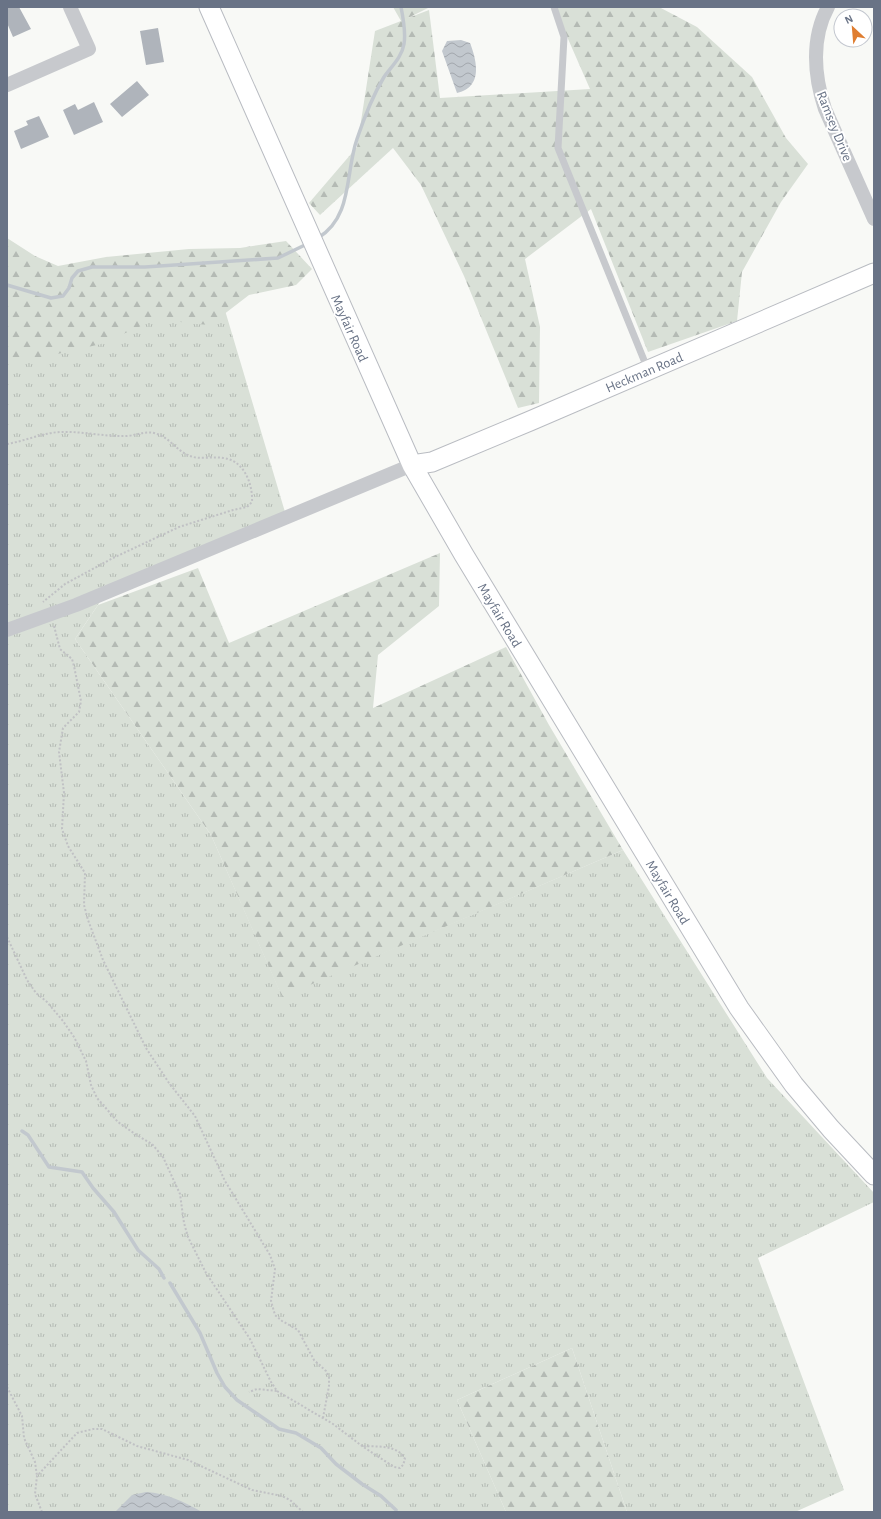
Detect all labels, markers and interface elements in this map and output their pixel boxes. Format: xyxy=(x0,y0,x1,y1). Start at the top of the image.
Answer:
north arrow xyxy=(833,8,873,48)
text: N xyxy=(843,13,855,26)
street label: Ramsey Drive xyxy=(814,89,854,163)
street label: Mayfair Road xyxy=(328,293,370,364)
street label: Heckman Road xyxy=(604,350,685,395)
street label: Mayfair Road xyxy=(475,581,524,650)
street label: Mayfair Road xyxy=(643,858,692,927)

